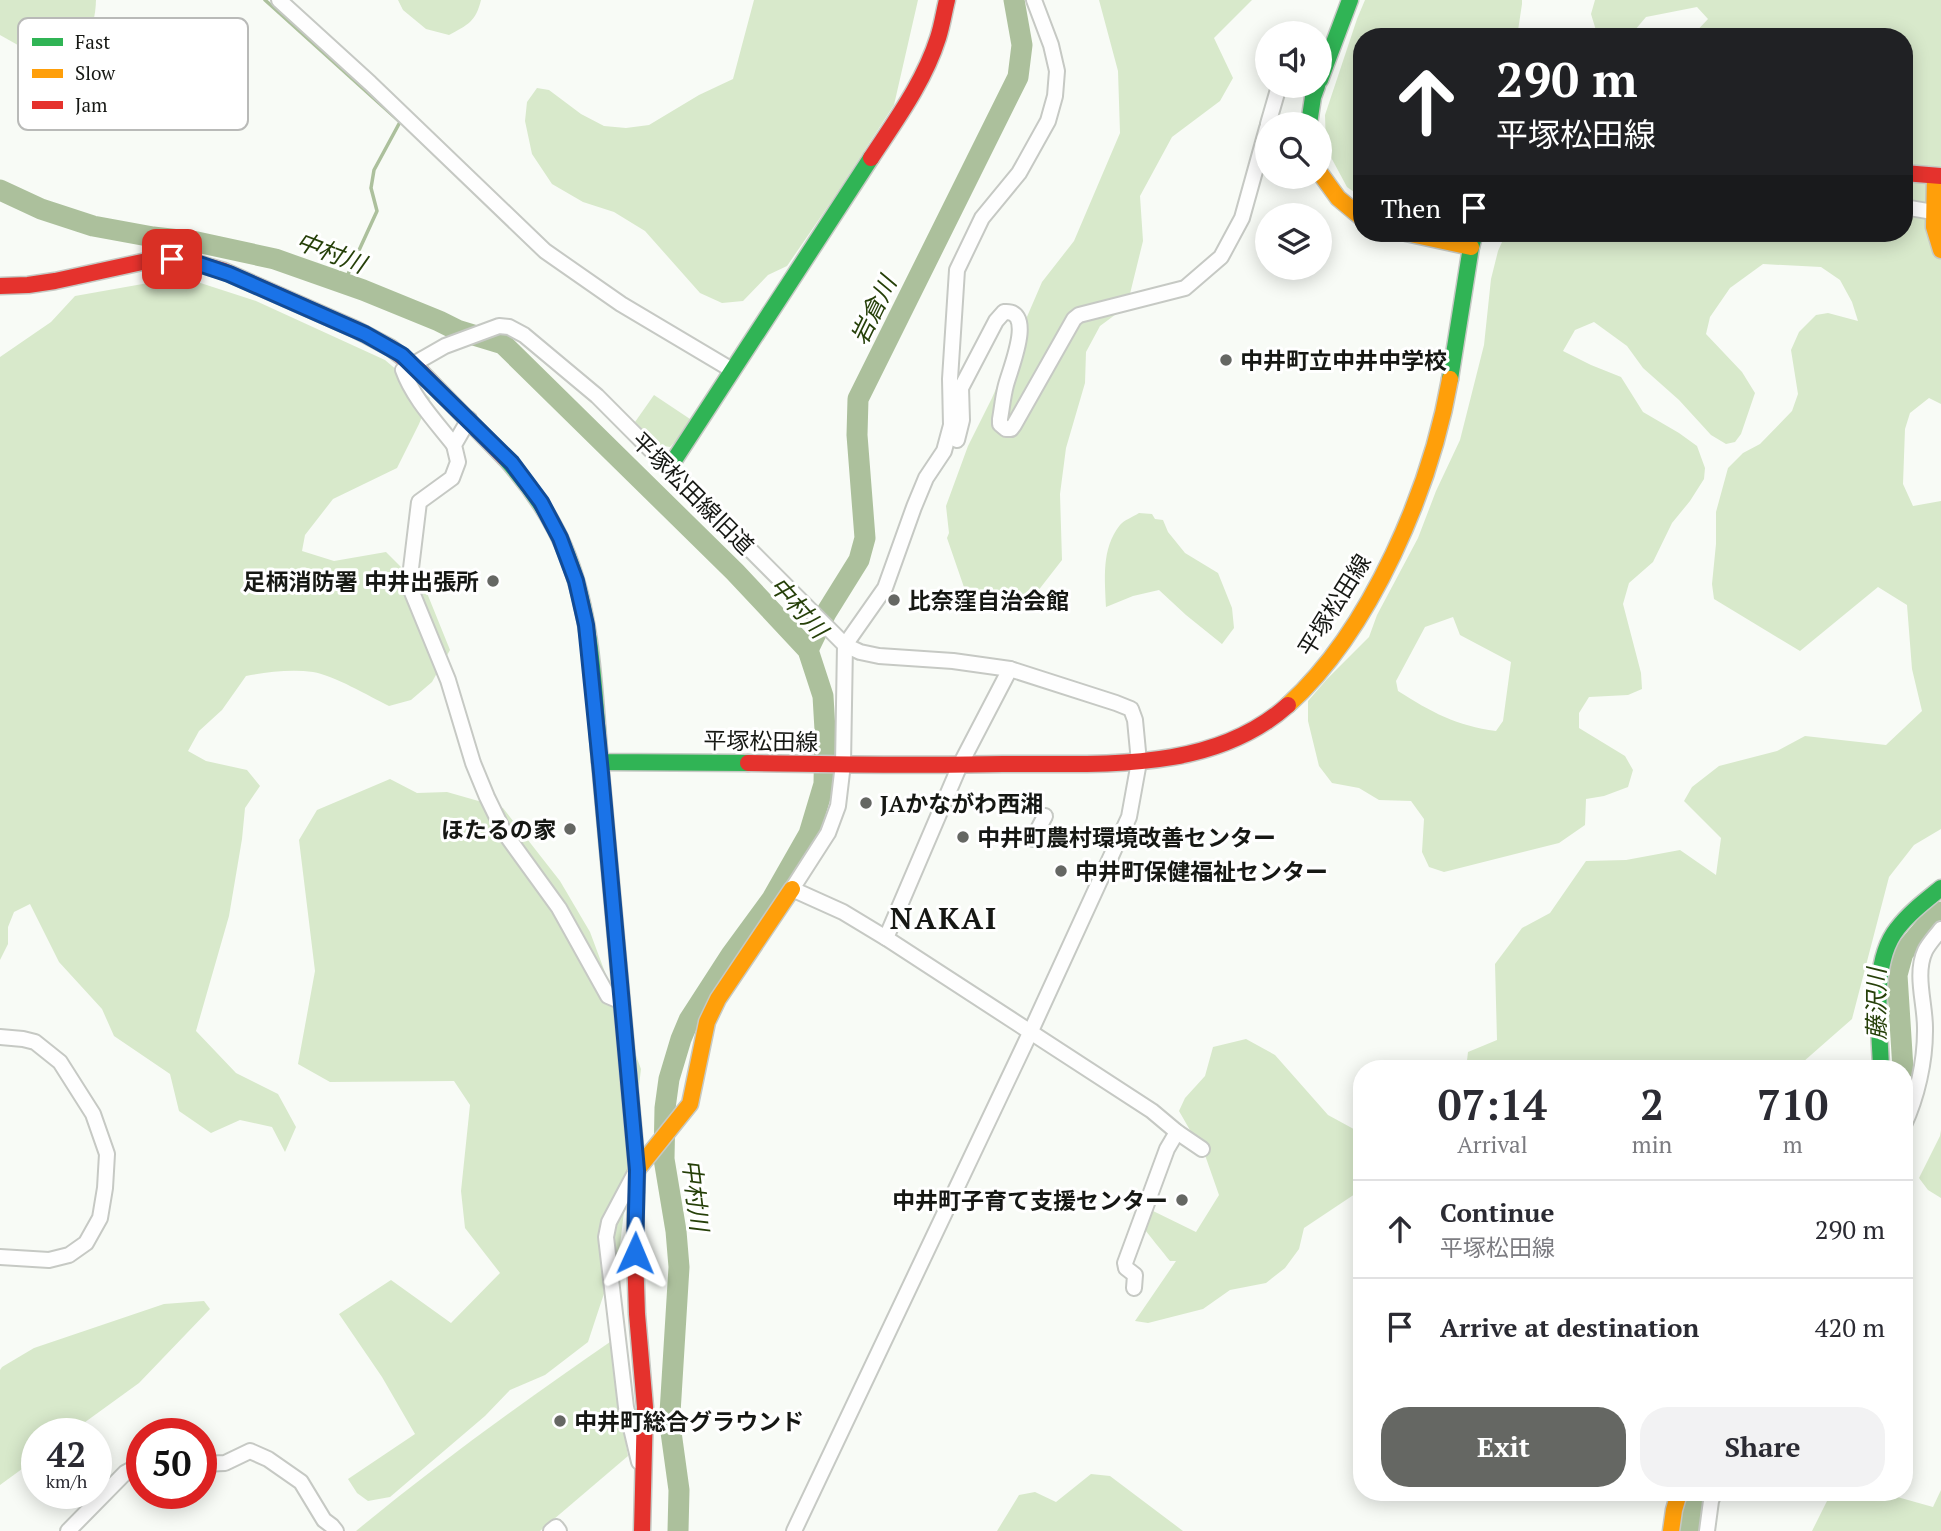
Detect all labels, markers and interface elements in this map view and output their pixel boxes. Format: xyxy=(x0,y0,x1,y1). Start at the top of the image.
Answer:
legend xyxy=(18,18,248,130)
map controls xyxy=(1255,21,1332,280)
button: sound xyxy=(1255,21,1332,98)
text: Fast xyxy=(75,29,110,54)
text: 290 m xyxy=(1496,46,1638,111)
icon: ahead xyxy=(1381,56,1472,147)
text: Slow xyxy=(75,60,116,85)
text: Jam xyxy=(75,92,108,117)
button: search xyxy=(1255,112,1332,189)
text: 平塚松田線 xyxy=(1496,113,1656,155)
icon: arrive xyxy=(1455,189,1493,227)
text: Then xyxy=(1381,191,1441,225)
button: layers xyxy=(1255,203,1332,280)
water label: 中村川 xyxy=(292,224,373,281)
pin xyxy=(142,229,202,289)
icon: arrive xyxy=(153,240,191,278)
water label: 岩倉川 xyxy=(843,268,904,349)
place label: 中井町立中井中学校 xyxy=(1240,345,1447,376)
marker: 中井町立中井中学校 xyxy=(1218,352,1234,368)
street label: 平塚松田線旧道 xyxy=(625,425,761,561)
street label: 平塚松田線 xyxy=(1290,548,1378,662)
place label: 足柄消防署 中井出張所 xyxy=(243,566,479,597)
water label: 中村川 xyxy=(763,570,837,647)
marker: 足柄消防署 中井出張所 xyxy=(485,573,501,589)
place label: 比奈窪自治会館 xyxy=(908,585,1069,616)
marker: 比奈窪自治会館 xyxy=(886,592,902,608)
street label: 平塚松田線 xyxy=(703,724,819,758)
place label: JAかながわ西湘 xyxy=(880,788,1043,819)
marker: JAかながわ西湘 xyxy=(858,795,874,811)
place label: ほたるの家 xyxy=(441,814,556,845)
marker: ほたるの家 xyxy=(562,821,578,837)
place label: 中井町農村環境改善センター xyxy=(977,822,1276,853)
marker: 中井町農村環境改善センター xyxy=(955,829,971,845)
place label: 中井町保健福祉センター xyxy=(1075,856,1328,887)
marker: 中井町保健福祉センター xyxy=(1053,863,1069,879)
district label: NAKAI xyxy=(890,898,998,938)
water label: 藤沢川 xyxy=(1860,965,1892,1040)
text: 07:14 xyxy=(1438,1076,1547,1132)
text: 2 xyxy=(1640,1076,1664,1132)
text: 710 xyxy=(1757,1076,1828,1132)
text: Arrival xyxy=(1457,1129,1528,1160)
text: min xyxy=(1632,1129,1672,1160)
text: m xyxy=(1783,1129,1803,1160)
water label: 中村川 xyxy=(676,1157,717,1236)
place label: 中井町子育て支援センター xyxy=(892,1185,1168,1216)
marker: 中井町子育て支援センター xyxy=(1174,1192,1190,1208)
text: Continue xyxy=(1440,1195,1554,1229)
icon: ahead xyxy=(1381,1210,1419,1248)
text: 290 m xyxy=(1815,1212,1885,1246)
position arrow xyxy=(598,1216,672,1290)
text: 平塚松田線 xyxy=(1440,1232,1555,1263)
icon: arrive xyxy=(1381,1308,1419,1346)
text: Arrive at destination xyxy=(1440,1310,1699,1344)
text: 420 m xyxy=(1815,1310,1885,1344)
place label: 中井町総合グラウンド xyxy=(574,1406,804,1437)
button: Exit xyxy=(1381,1407,1626,1487)
button: Share xyxy=(1640,1407,1885,1487)
marker: 中井町総合グラウンド xyxy=(552,1413,568,1429)
speed limit sign: 50 xyxy=(126,1418,217,1509)
text: 42 xyxy=(47,1431,86,1477)
text: km/h xyxy=(46,1469,87,1493)

